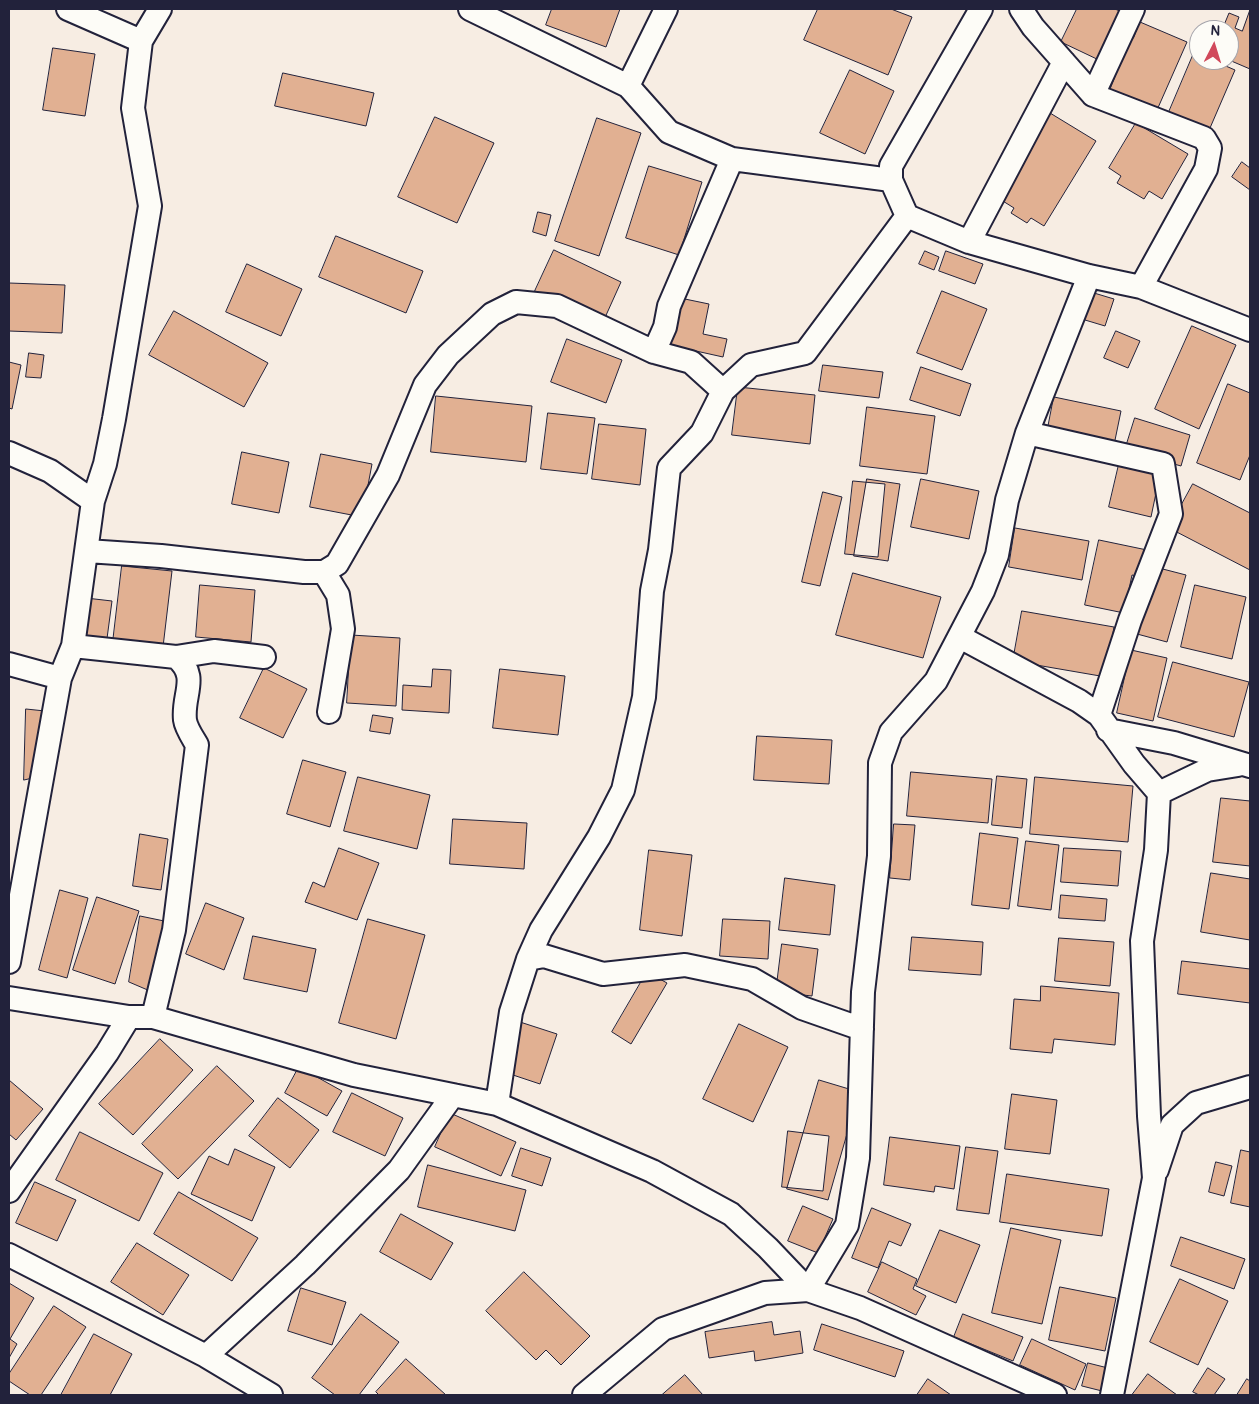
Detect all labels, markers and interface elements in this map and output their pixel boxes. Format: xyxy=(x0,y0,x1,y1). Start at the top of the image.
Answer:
north arrow xyxy=(1189,20,1239,70)
text: N xyxy=(1210,22,1221,39)

